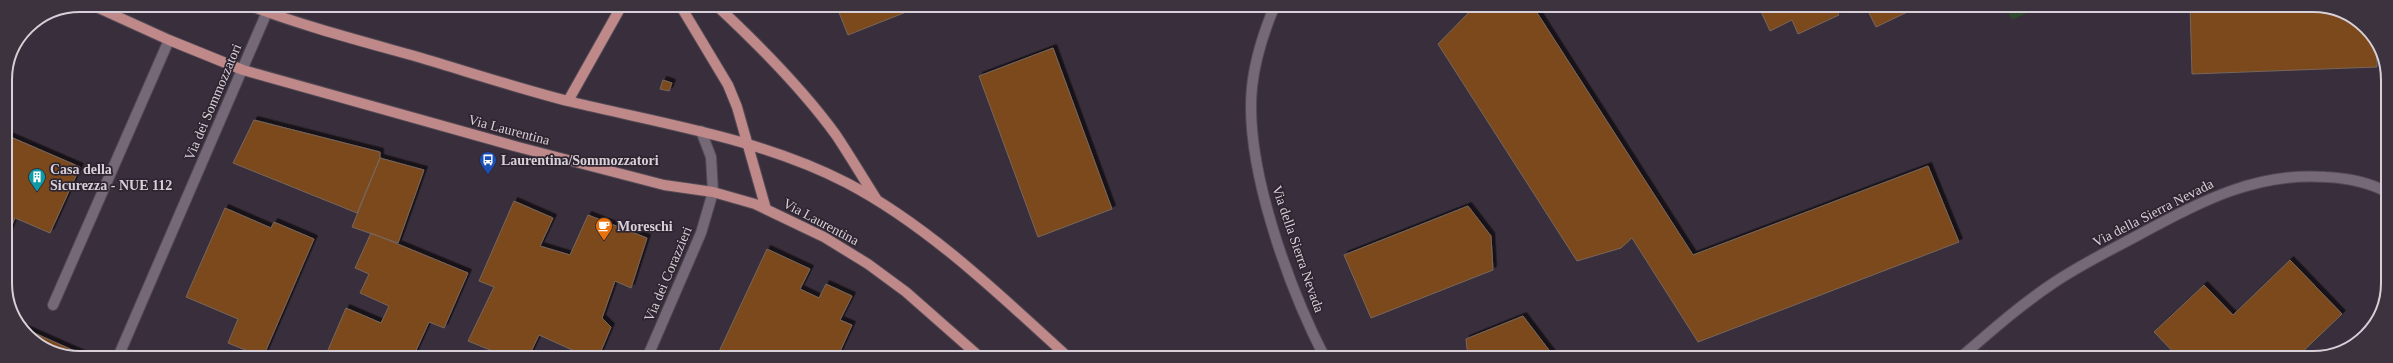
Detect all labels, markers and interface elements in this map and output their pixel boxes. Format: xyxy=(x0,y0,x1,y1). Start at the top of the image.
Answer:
street label: Via dei Sommozzatori xyxy=(182,41,244,163)
street label: Via Laurentina xyxy=(467,112,552,148)
bus stop icon: Laurentina/Sommozzatori xyxy=(478,150,498,175)
place label: Laurentina/Sommozzatori xyxy=(501,153,659,168)
place label: Casa della Sicurezza - NUE 112 xyxy=(50,162,172,193)
building icon: Casa della Sicurezza - NUE 112 xyxy=(27,167,47,192)
street label: Via della Sierra Nevada xyxy=(2090,176,2216,250)
street label: Via della Sierra Nevada xyxy=(1269,184,1327,315)
street label: Via Laurentina xyxy=(781,196,862,249)
cafe icon: Moreschi xyxy=(594,216,614,241)
place label: Moreschi xyxy=(617,219,673,234)
street label: Via dei Corazzieri xyxy=(641,224,695,324)

